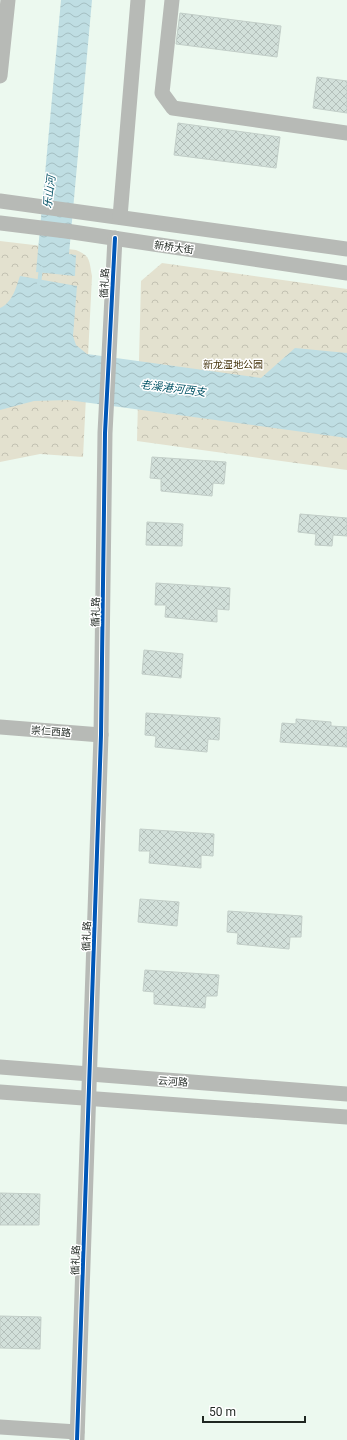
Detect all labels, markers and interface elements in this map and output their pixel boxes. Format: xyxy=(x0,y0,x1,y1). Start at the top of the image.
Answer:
water label: 乐山河 xyxy=(41,173,58,209)
street label: 新桥大街 xyxy=(153,239,195,256)
street label: 循礼路 xyxy=(98,268,111,298)
park label: 新龙湿地公园 xyxy=(203,359,263,370)
water label: 老澡港河西支 xyxy=(139,378,208,399)
street label: 循礼路 xyxy=(90,597,101,627)
street label: 崇仁西路 xyxy=(31,725,71,738)
street label: 循礼路 xyxy=(80,921,93,951)
street label: 云河路 xyxy=(158,1075,188,1088)
street label: 循礼路 xyxy=(69,1245,82,1275)
scale bar xyxy=(203,1398,305,1424)
text: 50 m xyxy=(209,1405,236,1419)

